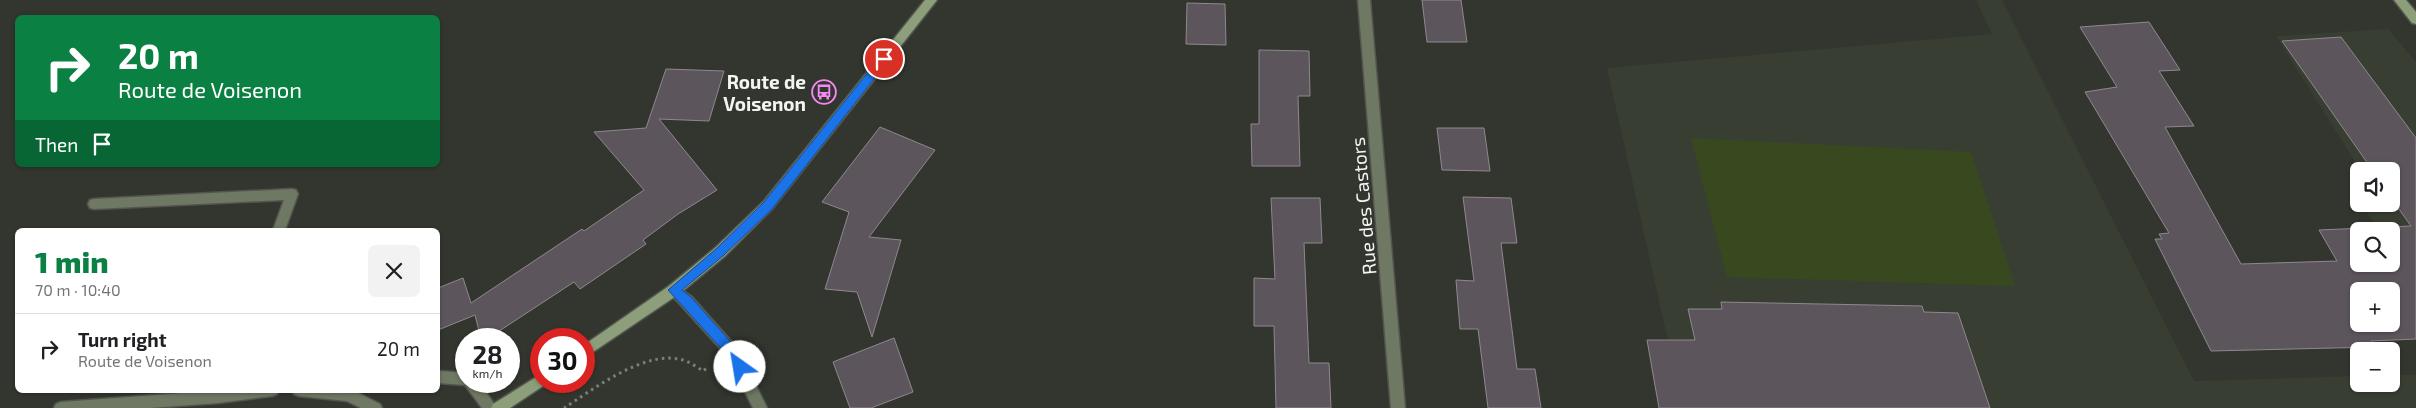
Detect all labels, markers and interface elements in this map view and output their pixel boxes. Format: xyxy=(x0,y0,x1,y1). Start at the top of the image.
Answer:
text: 20 m xyxy=(118,34,199,76)
icon: right xyxy=(35,35,100,100)
pin xyxy=(863,38,905,80)
icon: arrive xyxy=(870,45,898,73)
place label: Route de Voisenon xyxy=(723,70,806,115)
text: Route de Voisenon xyxy=(118,76,302,102)
bus stop icon: Route de Voisenon xyxy=(811,79,837,105)
icon: arrive xyxy=(88,130,116,158)
text: Then xyxy=(35,133,78,156)
street label: Rue des Castors xyxy=(1346,136,1380,276)
map controls xyxy=(2350,162,2400,392)
button: sound xyxy=(2350,162,2400,212)
button: search xyxy=(2350,222,2400,272)
text: 1 min xyxy=(35,243,109,279)
button: close xyxy=(368,245,420,297)
text: 70 m · 10:40 xyxy=(35,280,121,299)
button: + xyxy=(2350,282,2400,332)
text: Turn right xyxy=(78,328,166,351)
speed limit sign: 30 xyxy=(530,328,595,393)
icon: right xyxy=(35,335,63,363)
text: 20 m xyxy=(377,337,420,360)
text: 28 xyxy=(472,339,503,369)
position arrow xyxy=(713,340,765,392)
button: − xyxy=(2350,342,2400,392)
text: Route de Voisenon xyxy=(78,351,212,370)
text: km/h xyxy=(473,366,502,380)

